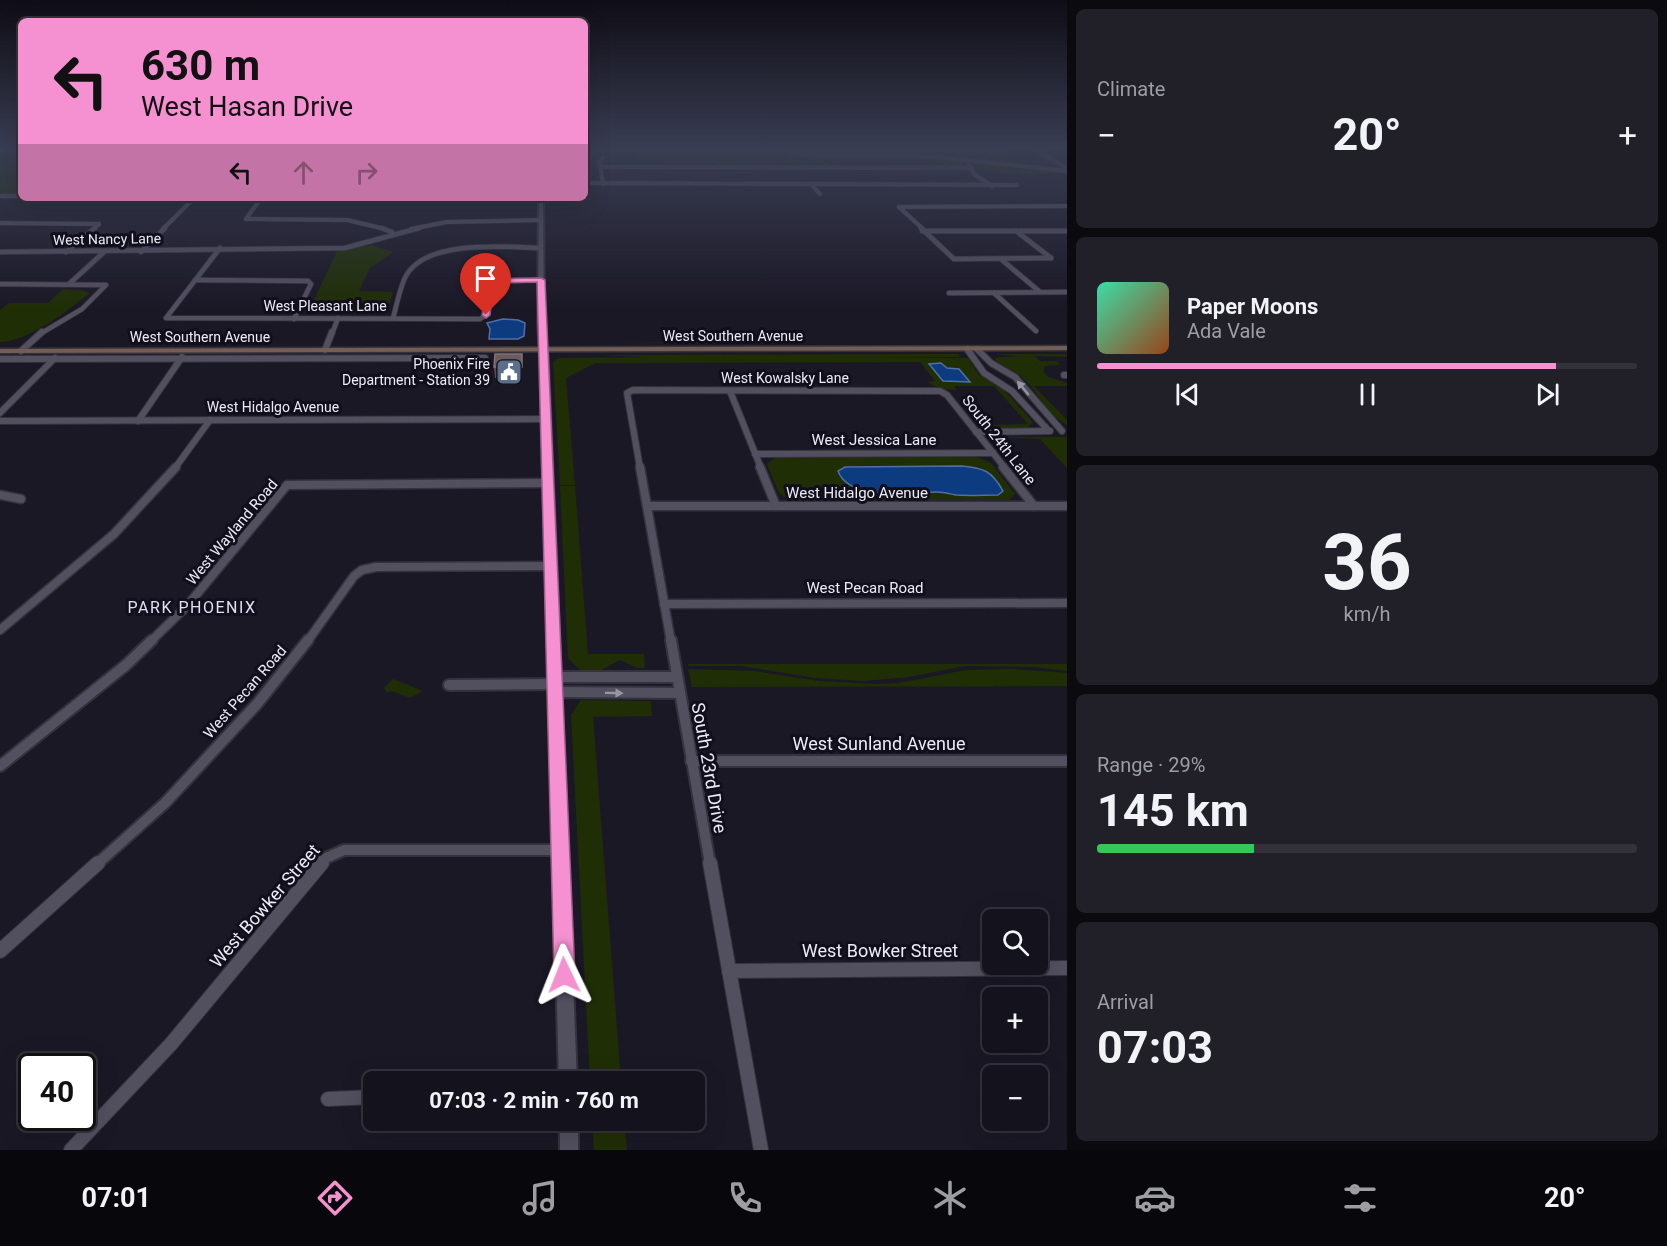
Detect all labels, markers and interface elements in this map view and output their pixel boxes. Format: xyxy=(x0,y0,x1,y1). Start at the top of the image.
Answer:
text: 630 m xyxy=(141,41,260,90)
icon: left xyxy=(42,42,120,120)
text: Climate xyxy=(1097,77,1165,101)
text: West Hasan Drive xyxy=(141,91,353,123)
text: 20° xyxy=(1332,108,1402,161)
text: − xyxy=(1097,116,1116,155)
text: + xyxy=(1618,116,1637,155)
icon: left xyxy=(224,156,257,189)
icon: ahead xyxy=(287,156,320,189)
icon: right xyxy=(350,156,383,189)
street label: West Nancy Lane xyxy=(53,230,161,248)
pin xyxy=(460,253,511,315)
icon: arrive xyxy=(469,262,502,295)
text: Paper Moons xyxy=(1187,294,1318,319)
street label: West Pleasant Lane xyxy=(263,298,387,314)
text: Ada Vale xyxy=(1187,319,1266,343)
street label: West Southern Avenue xyxy=(663,328,803,344)
street label: West Southern Avenue xyxy=(130,329,270,345)
place label: Phoenix Fire Department - Station 39 xyxy=(342,356,490,388)
public building icon: Phoenix Fire Department - Station 39 xyxy=(494,357,524,387)
street label: West Kowalsky Lane xyxy=(721,370,849,386)
icon: previous xyxy=(1171,378,1204,411)
icon: pause xyxy=(1351,378,1384,411)
icon: next xyxy=(1531,378,1564,411)
one-way arrow xyxy=(1018,380,1030,395)
street label: South 24th Lane xyxy=(958,392,1040,488)
street label: West Hidalgo Avenue xyxy=(207,399,339,415)
street label: West Jessica Lane xyxy=(812,431,937,449)
street label: West Wayland Road xyxy=(183,476,281,588)
street label: West Hidalgo Avenue xyxy=(786,484,928,502)
text: 36 xyxy=(1322,517,1412,608)
street label: West Pecan Road xyxy=(806,579,924,597)
district label: PARK PHOENIX xyxy=(128,598,256,617)
text: km/h xyxy=(1344,602,1390,626)
street label: West Pecan Road xyxy=(200,642,290,742)
one-way arrow xyxy=(604,688,623,698)
street label: South 23rd Drive xyxy=(688,701,731,835)
street label: West Sunland Avenue xyxy=(792,733,966,754)
text: Range · 29% xyxy=(1097,753,1205,777)
text: 145 km xyxy=(1097,784,1249,837)
street label: West Bowker Street xyxy=(205,840,324,972)
map controls xyxy=(982,909,1048,1131)
button: search xyxy=(982,909,1048,975)
street label: West Bowker Street xyxy=(802,940,958,961)
position arrow xyxy=(532,943,596,1007)
button: + xyxy=(982,987,1048,1053)
text: Arrival xyxy=(1097,990,1154,1014)
text: 07:03 xyxy=(1097,1021,1213,1074)
speed limit sign: 40 xyxy=(18,1053,96,1131)
button: − xyxy=(982,1065,1048,1131)
text: 07:03 · 2 min · 760 m xyxy=(429,1088,639,1113)
icon: directions xyxy=(314,1177,356,1219)
icon: music xyxy=(519,1177,561,1219)
icon: phone xyxy=(724,1177,766,1219)
icon: climate xyxy=(929,1177,971,1219)
icon: car xyxy=(1134,1177,1176,1219)
icon: filters xyxy=(1339,1177,1381,1219)
text: 07:01 xyxy=(81,1182,151,1214)
text: 20° xyxy=(1544,1182,1585,1214)

